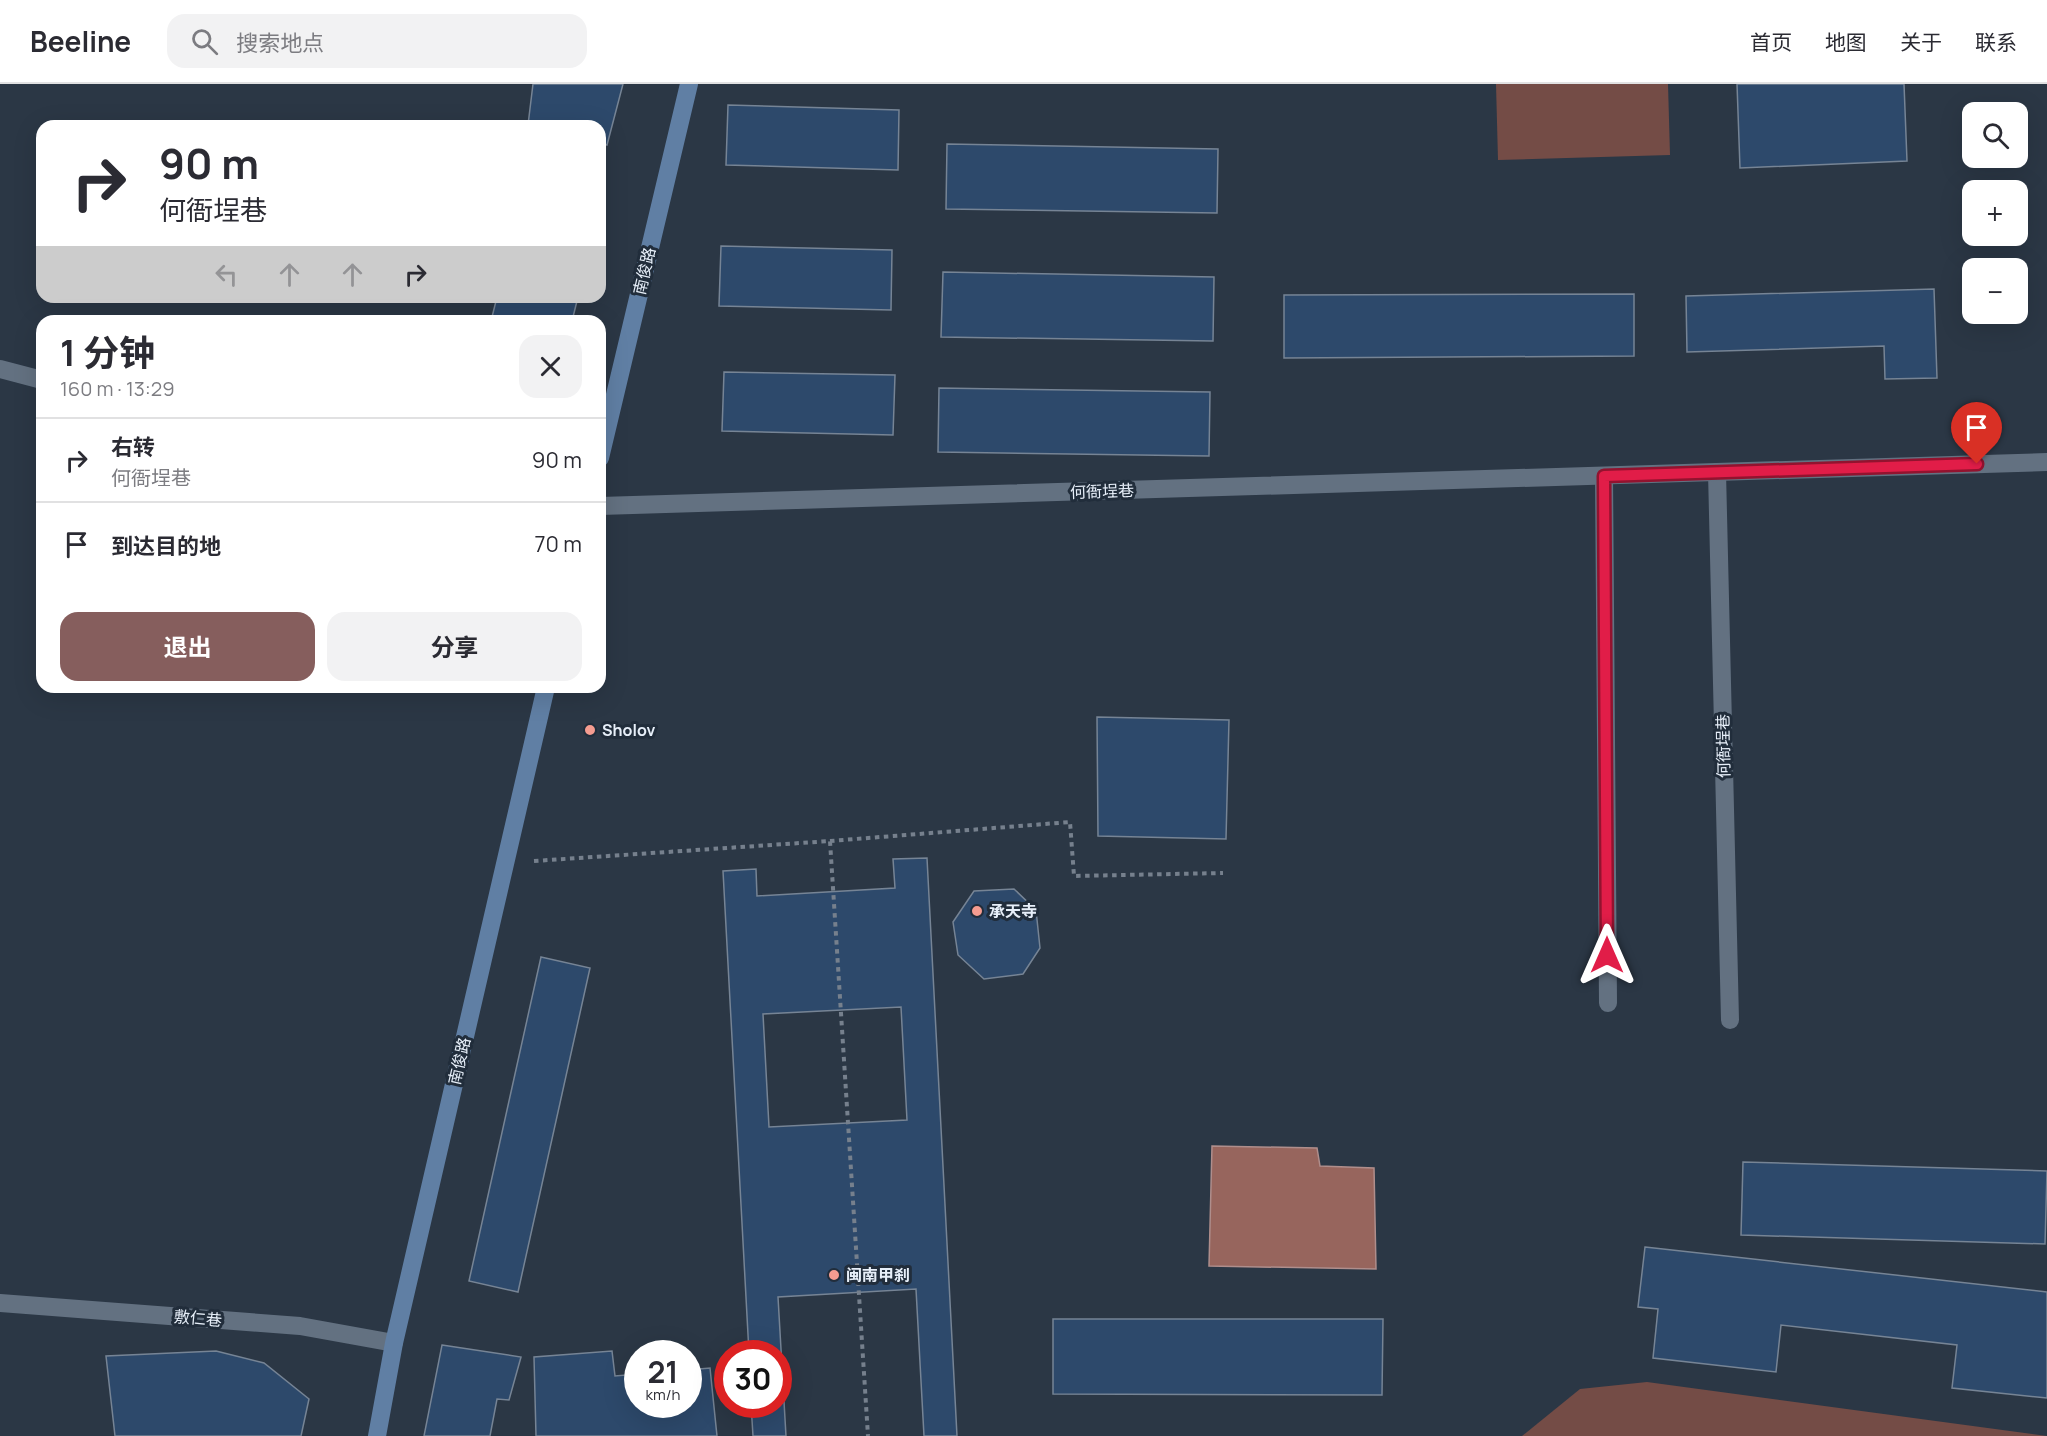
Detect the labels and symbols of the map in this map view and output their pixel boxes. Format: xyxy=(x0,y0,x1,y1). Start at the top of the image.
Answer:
street label: 南俊路 xyxy=(628,245,660,297)
pin xyxy=(1951,402,2002,464)
street label: 何衙埕巷 xyxy=(1070,479,1134,503)
street label: 何衙埕巷 xyxy=(1711,714,1735,778)
place label: Sholov xyxy=(602,719,655,741)
marker: Sholov xyxy=(583,723,597,737)
place label: 承天寺 xyxy=(989,900,1037,922)
marker: 承天寺 xyxy=(970,904,984,918)
position arrow xyxy=(1575,923,1639,987)
street label: 南俊路 xyxy=(443,1035,475,1087)
place label: 闽南甲刹 xyxy=(846,1264,910,1286)
marker: 闽南甲刹 xyxy=(827,1268,841,1282)
street label: 敷仁巷 xyxy=(173,1305,223,1331)
speed limit sign: 30 xyxy=(714,1340,792,1418)

